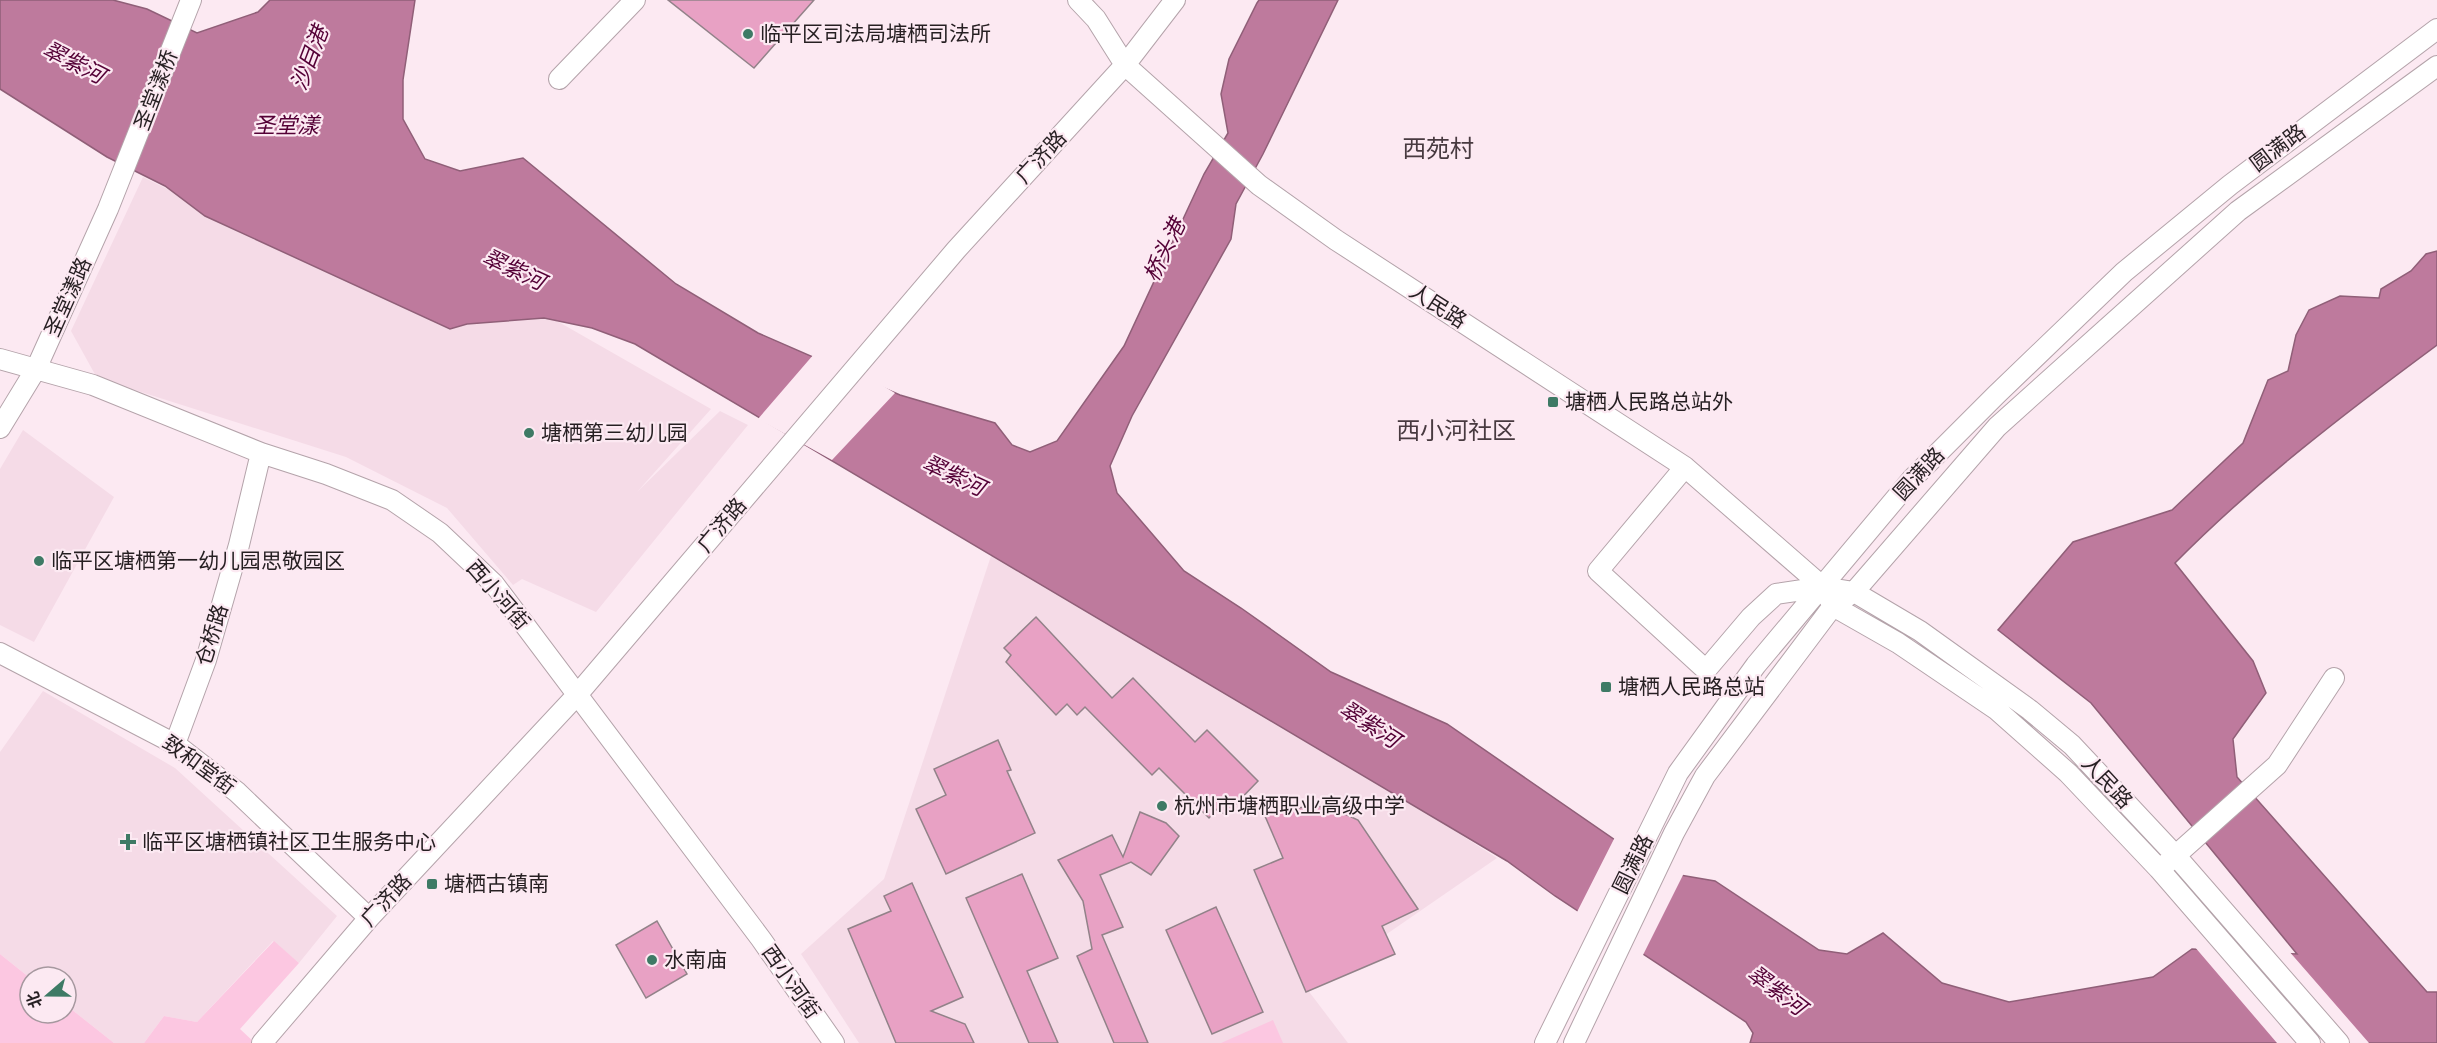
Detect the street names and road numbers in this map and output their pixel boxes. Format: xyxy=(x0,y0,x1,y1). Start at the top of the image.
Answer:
street label: 圣堂漾桥 xyxy=(128,46,183,134)
street label: 圆满路 xyxy=(2244,118,2311,177)
street label: 广济路 xyxy=(1009,124,1072,189)
street label: 圣堂漾路 xyxy=(38,253,97,341)
street label: 人民路 xyxy=(1405,277,1472,334)
street label: 圆满路 xyxy=(1887,441,1950,506)
street label: 广济路 xyxy=(691,492,752,557)
street label: 西小河街 xyxy=(461,554,536,635)
street label: 仓桥路 xyxy=(189,601,234,669)
street label: 致和堂街 xyxy=(157,729,241,800)
street label: 人民路 xyxy=(2076,749,2139,814)
street label: 圆满路 xyxy=(1607,830,1658,898)
street label: 广济路 xyxy=(354,867,417,932)
street label: 西小河街 xyxy=(756,940,827,1024)

